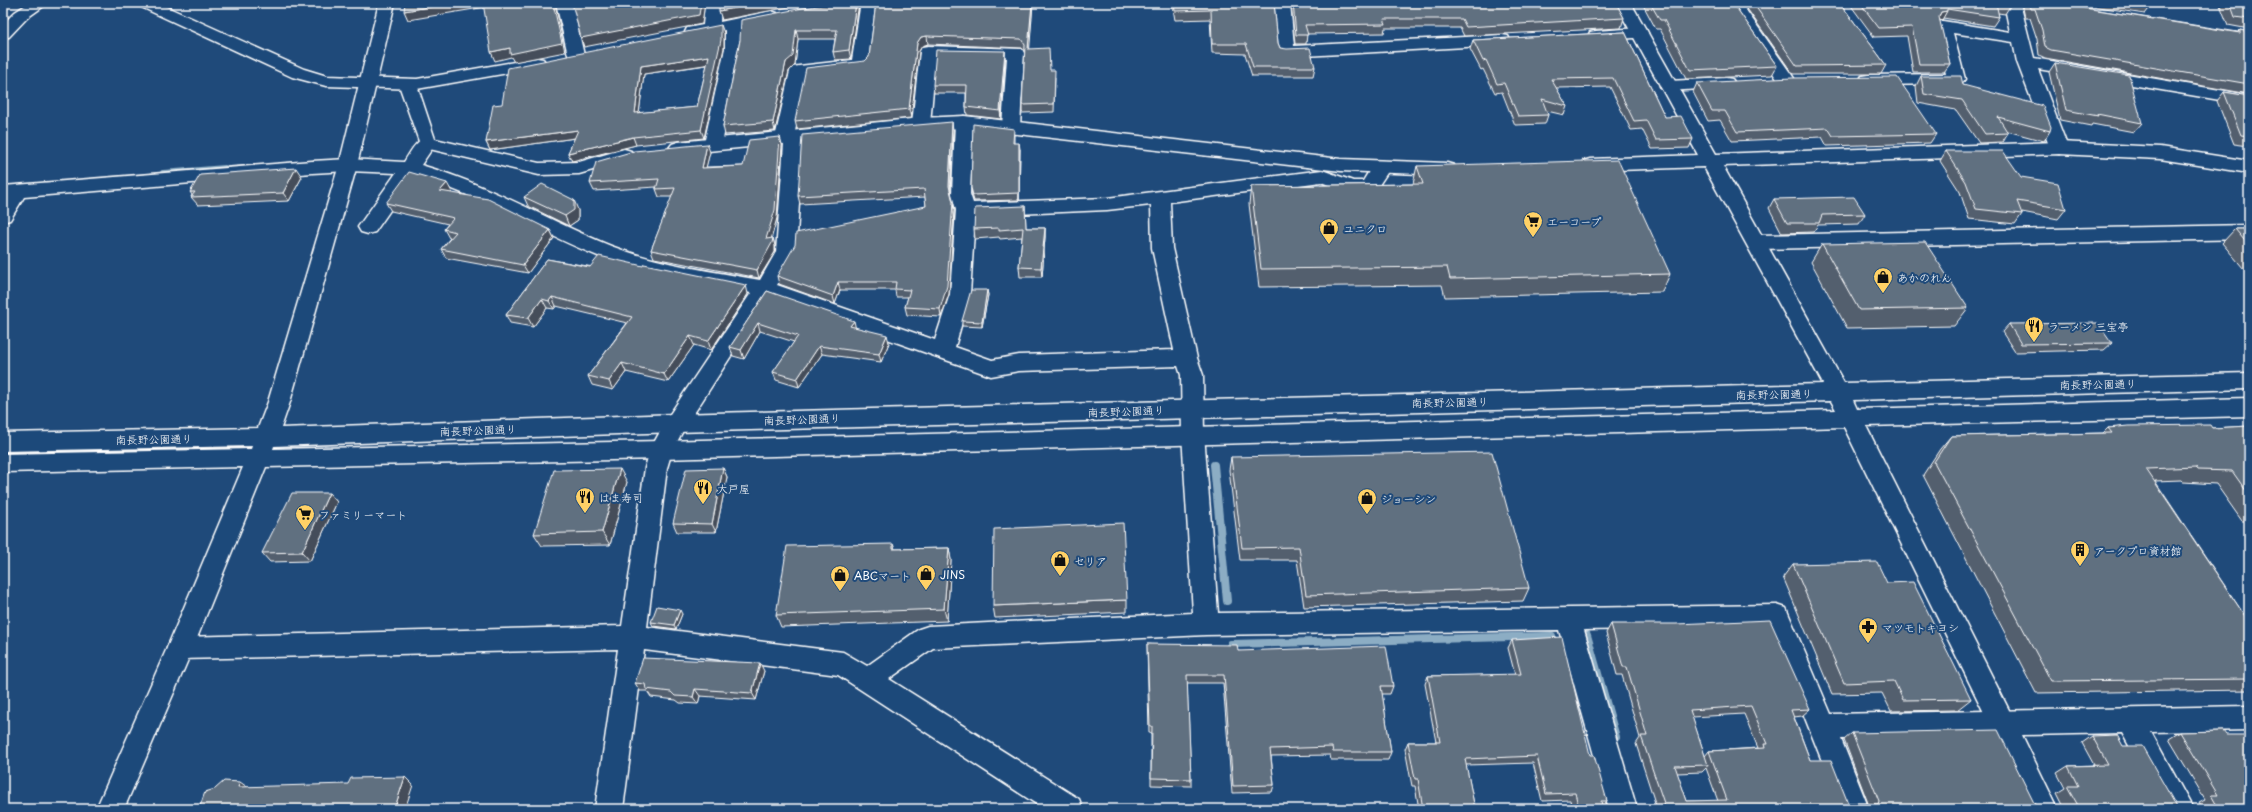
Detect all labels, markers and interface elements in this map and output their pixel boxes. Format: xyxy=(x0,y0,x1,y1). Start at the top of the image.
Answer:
supermarket icon: エーコープ xyxy=(1522,210,1544,238)
place label: エーコープ xyxy=(1547,213,1602,230)
shop icon: ユニクロ xyxy=(1318,217,1340,245)
place label: ユニクロ xyxy=(1343,220,1387,237)
shop icon: あかのれん xyxy=(1872,266,1894,294)
place label: あかのれん xyxy=(1897,269,1952,286)
restaurant icon: ラーメン 三宝亭 xyxy=(2023,315,2045,343)
place label: ラーメン 三宝亭 xyxy=(2048,318,2129,335)
street label: 南長野公園通り xyxy=(2059,375,2137,393)
street label: 南長野公園通り xyxy=(1735,385,1813,403)
street label: 南長野公園通り xyxy=(1411,393,1489,411)
street label: 南長野公園通り xyxy=(1087,401,1165,421)
street label: 南長野公園通り xyxy=(763,409,841,429)
street label: 南長野公園通り xyxy=(439,420,517,440)
street label: 南長野公園通り xyxy=(115,430,193,448)
restaurant icon: 大戸屋 xyxy=(692,477,714,505)
place label: 大戸屋 xyxy=(717,480,750,497)
restaurant icon: はま寿司 xyxy=(574,486,596,514)
shop icon: ジョーシン xyxy=(1356,487,1378,515)
place label: はま寿司 xyxy=(599,489,643,506)
place label: ジョーシン xyxy=(1381,490,1436,507)
supermarket icon: ファミリーマート xyxy=(294,503,316,531)
place label: ファミリーマート xyxy=(319,506,407,523)
building icon: アークプロ資材館 xyxy=(2069,539,2091,567)
place label: アークプロ資材館 xyxy=(2094,542,2182,559)
shop icon: セリア xyxy=(1049,549,1071,577)
place label: セリア xyxy=(1074,552,1107,569)
shop icon: JINS xyxy=(915,563,937,591)
shop icon: ABCマート xyxy=(829,564,851,592)
place label: JINS xyxy=(940,566,965,583)
place label: ABCマート xyxy=(854,567,911,584)
pharmacy icon: マツモトキヨシ xyxy=(1857,616,1879,644)
place label: マツモトキヨシ xyxy=(1882,619,1959,636)

